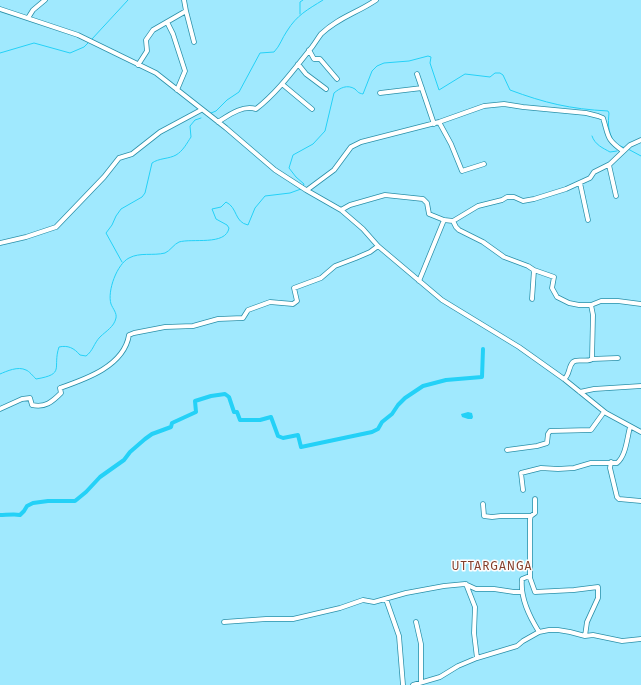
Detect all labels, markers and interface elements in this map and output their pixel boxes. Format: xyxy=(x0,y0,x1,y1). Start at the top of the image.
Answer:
district label: UTTARGANGA xyxy=(452,560,532,574)

